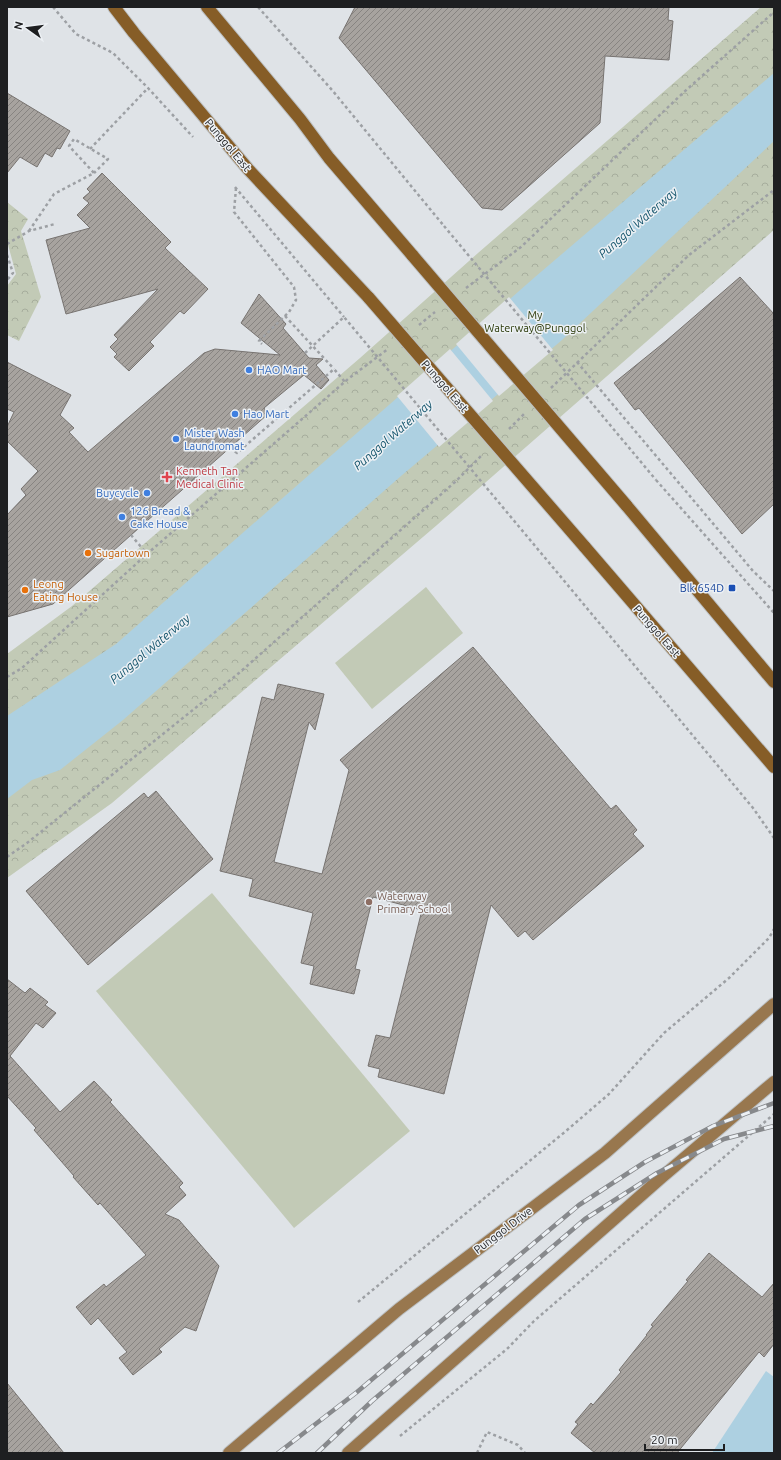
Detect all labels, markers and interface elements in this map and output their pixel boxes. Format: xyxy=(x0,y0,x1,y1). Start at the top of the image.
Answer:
north arrow xyxy=(8,8,48,48)
text: N xyxy=(11,20,25,31)
street label: Punggol East xyxy=(203,116,254,174)
water label: Punggol Waterway xyxy=(596,185,680,260)
park label: My Waterway@Punggol xyxy=(484,309,586,334)
street label: Punggol East xyxy=(419,358,471,415)
place label: HAO Mart xyxy=(257,364,307,376)
marker: HAO Mart xyxy=(244,365,254,375)
water label: Punggol Waterway xyxy=(351,397,435,472)
place label: Hao Mart xyxy=(243,408,290,420)
marker: Hao Mart xyxy=(230,409,240,419)
place label: Mister Wash Laundromat xyxy=(184,427,245,452)
marker: Mister Wash Laundromat xyxy=(171,434,181,444)
place label: Kenneth Tan Medical Clinic xyxy=(176,465,243,490)
marker: Kenneth Tan Medical Clinic xyxy=(161,471,173,483)
place label: Buycycle xyxy=(96,487,139,499)
marker: Buycycle xyxy=(142,488,152,498)
place label: 126 Bread & Cake House xyxy=(130,505,191,530)
marker: 126 Bread & Cake House xyxy=(117,512,127,522)
place label: Sugartown xyxy=(96,547,150,559)
marker: Sugartown xyxy=(83,548,93,558)
place label: Leong Eating House xyxy=(33,578,98,603)
place label: Blk 654D xyxy=(680,582,724,594)
marker: Blk 654D xyxy=(727,583,737,593)
marker: Leong Eating House xyxy=(20,585,30,595)
street label: Punggol East xyxy=(631,603,683,660)
water label: Punggol Waterway xyxy=(107,611,192,686)
place label: Waterway Primary School xyxy=(377,890,451,915)
marker: Waterway Primary School xyxy=(364,897,374,907)
street label: Punggol Drive xyxy=(472,1204,534,1256)
scale bar xyxy=(645,1426,724,1452)
text: 20 m xyxy=(651,1433,678,1446)

